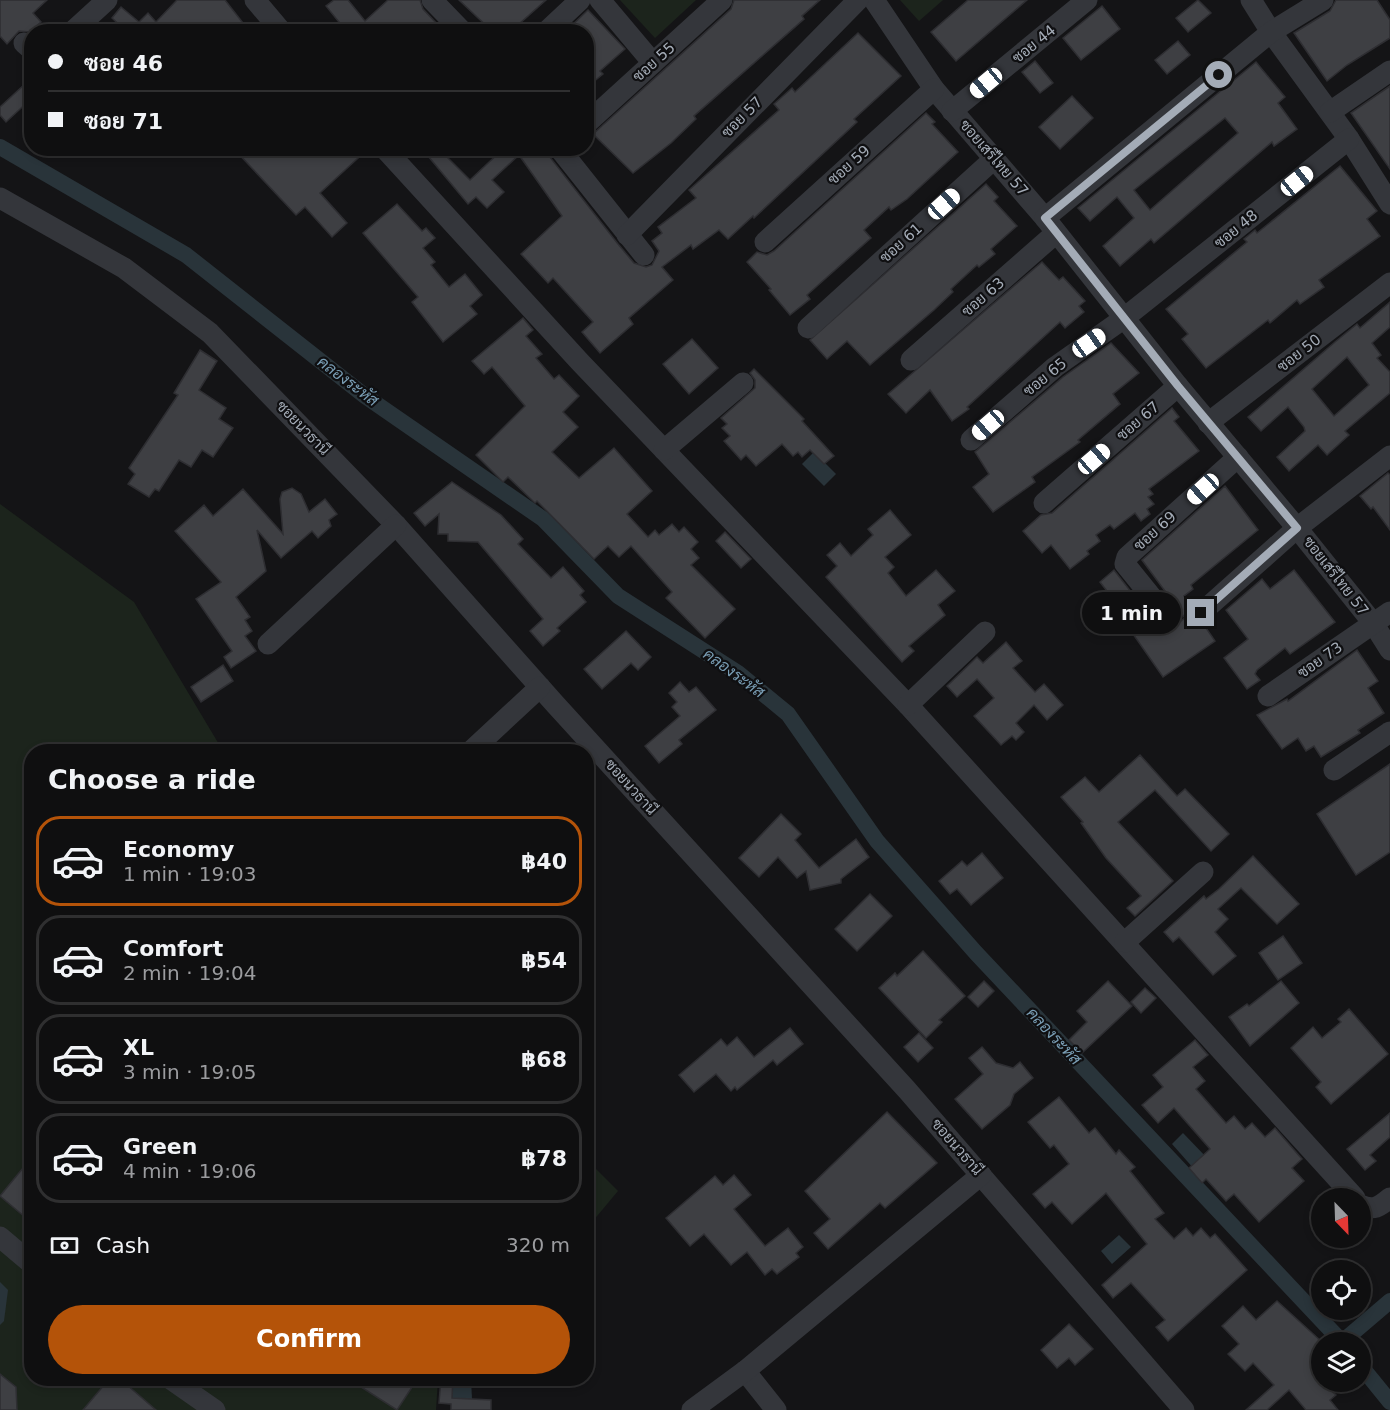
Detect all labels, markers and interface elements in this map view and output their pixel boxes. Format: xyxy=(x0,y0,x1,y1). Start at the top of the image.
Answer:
street label: ซอย 44 xyxy=(1009,21,1059,67)
street label: ซอย 55 xyxy=(629,38,679,86)
text: ซอย 46 xyxy=(84,51,163,76)
route start xyxy=(1205,61,1232,88)
car xyxy=(966,65,1006,101)
street label: ซอย 57 xyxy=(718,93,766,141)
text: ซอย 71 xyxy=(84,109,163,134)
street label: ซอยเสรีไทย 57 xyxy=(956,115,1033,200)
street label: ซอย 59 xyxy=(824,141,874,189)
car xyxy=(1277,163,1317,199)
car xyxy=(925,185,963,223)
street label: ซอย 48 xyxy=(1211,206,1261,252)
street label: ซอย 61 xyxy=(876,219,926,267)
street label: ซอย 63 xyxy=(958,274,1008,320)
car xyxy=(1069,325,1109,361)
street label: ซอย 50 xyxy=(1274,330,1324,376)
water label: คลองระหัส xyxy=(314,351,383,410)
street label: ซอย 65 xyxy=(1020,354,1070,400)
street label: ซอยนวธานี xyxy=(273,396,334,459)
street label: ซอย 67 xyxy=(1113,398,1163,444)
car xyxy=(969,406,1007,444)
car xyxy=(1075,440,1113,478)
car xyxy=(1184,470,1222,508)
street label: ซอย 69 xyxy=(1130,507,1180,555)
street label: ซอยเสรีไทย 57 xyxy=(1300,532,1373,619)
callout: 1 min xyxy=(1081,592,1180,634)
route end xyxy=(1187,599,1214,626)
text: 1 min xyxy=(1100,601,1163,625)
street label: ซอย 73 xyxy=(1294,638,1346,682)
water label: คลองระหัส xyxy=(700,644,770,702)
street label: ซอยนวธานี xyxy=(601,755,661,819)
text: Choose a ride xyxy=(48,764,256,795)
icon: car xyxy=(51,834,105,888)
text: Economy xyxy=(123,837,234,862)
text: ฿40 xyxy=(521,849,567,874)
text: 1 min · 19:03 xyxy=(123,862,257,886)
icon: car xyxy=(51,933,105,987)
text: Comfort xyxy=(123,936,223,961)
text: ฿54 xyxy=(521,948,567,973)
text: 2 min · 19:04 xyxy=(123,961,257,985)
water label: คลองระหัส xyxy=(1023,1003,1086,1069)
icon: car xyxy=(51,1032,105,1086)
text: XL xyxy=(123,1035,154,1060)
text: ฿68 xyxy=(521,1047,567,1072)
text: 3 min · 19:05 xyxy=(123,1060,257,1084)
street label: ซอยนวธานี xyxy=(928,1114,987,1179)
icon: car xyxy=(51,1131,105,1185)
text: Green xyxy=(123,1134,197,1159)
text: ฿78 xyxy=(521,1146,567,1171)
text: 4 min · 19:06 xyxy=(123,1159,257,1183)
north arrow xyxy=(1311,1188,1371,1248)
map controls xyxy=(1311,1188,1371,1392)
icon: cash xyxy=(48,1229,81,1262)
text: Cash xyxy=(96,1233,150,1258)
text: 320 m xyxy=(506,1233,570,1257)
button: locate xyxy=(1311,1260,1371,1320)
button: Confirm xyxy=(48,1305,570,1374)
button: layers xyxy=(1311,1332,1371,1392)

